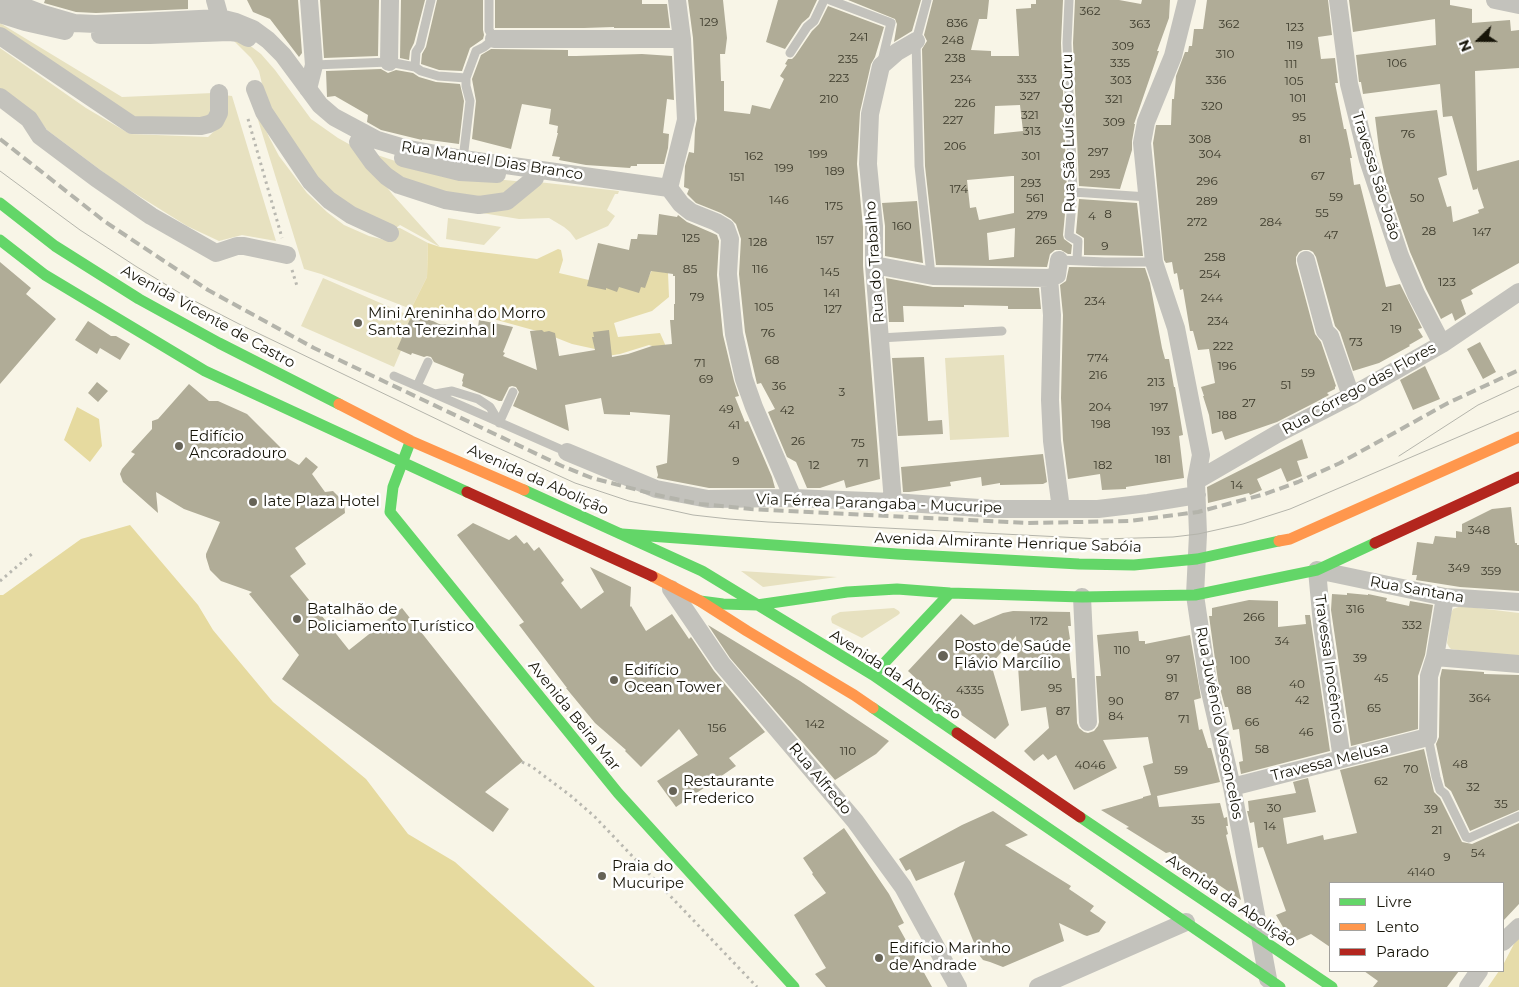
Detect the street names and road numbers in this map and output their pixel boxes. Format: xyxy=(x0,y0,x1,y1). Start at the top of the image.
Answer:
street label: Rua São Luís do Curu xyxy=(1059,53,1079,213)
street label: Travessa São João xyxy=(1348,110,1404,242)
street label: Rua Manuel Dias Branco xyxy=(400,138,584,184)
street label: Rua do Trabalho xyxy=(862,200,888,324)
street label: Avenida Vicente de Castro xyxy=(118,262,298,372)
street label: Rua Córrego das Flores xyxy=(1279,339,1439,439)
street label: Avenida da Abolição xyxy=(465,441,611,519)
street label: Via Férrea Parangaba - Mucuripe xyxy=(756,491,1002,517)
street label: Avenida Almirante Henrique Sabóia xyxy=(874,529,1142,557)
street label: Rua Santana xyxy=(1368,573,1466,607)
street label: Travessa Inocêncio xyxy=(1310,593,1348,735)
street label: Rua Juvêncio Vasconcelos xyxy=(1191,625,1247,821)
street label: Avenida da Abolição xyxy=(826,626,964,724)
street label: Avenida Beira Mar xyxy=(524,657,624,775)
street label: Rua Alfredo xyxy=(785,739,855,819)
street label: Travessa Melusa xyxy=(1269,739,1391,785)
street label: Avenida da Abolição xyxy=(1163,851,1299,951)

